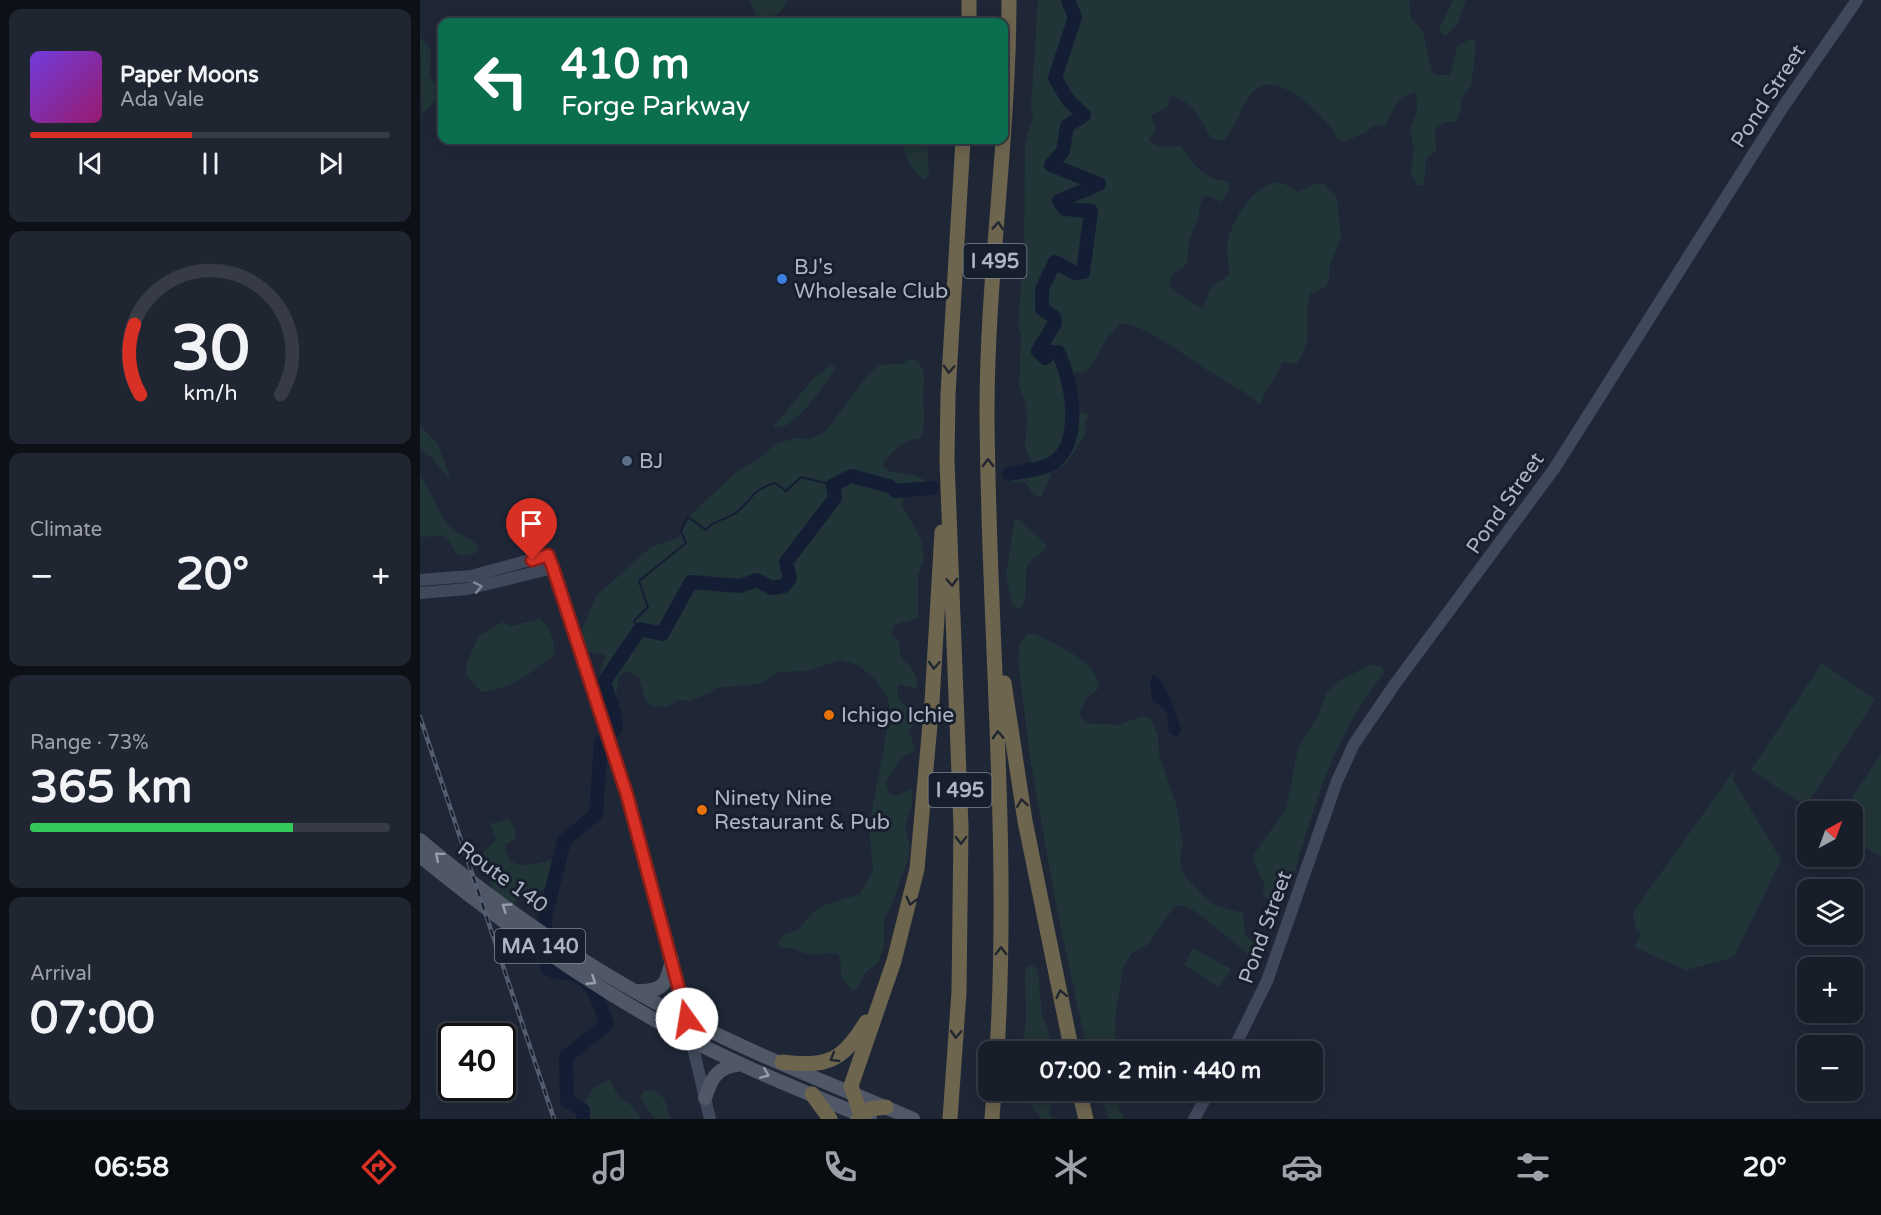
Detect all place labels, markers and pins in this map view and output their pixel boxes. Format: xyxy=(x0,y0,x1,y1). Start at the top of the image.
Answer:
place label: BJ's Wholesale Club xyxy=(794,255,948,304)
marker: BJ's Wholesale Club xyxy=(775,272,789,286)
place label: BJ xyxy=(639,449,663,474)
marker: BJ xyxy=(620,454,634,468)
pin xyxy=(506,498,557,560)
place label: Ichigo Ichie xyxy=(841,703,954,728)
marker: Ichigo Ichie xyxy=(822,708,836,722)
place label: Ninety Nine Restaurant & Pub xyxy=(714,786,890,835)
marker: Ninety Nine Restaurant & Pub xyxy=(695,803,709,817)

